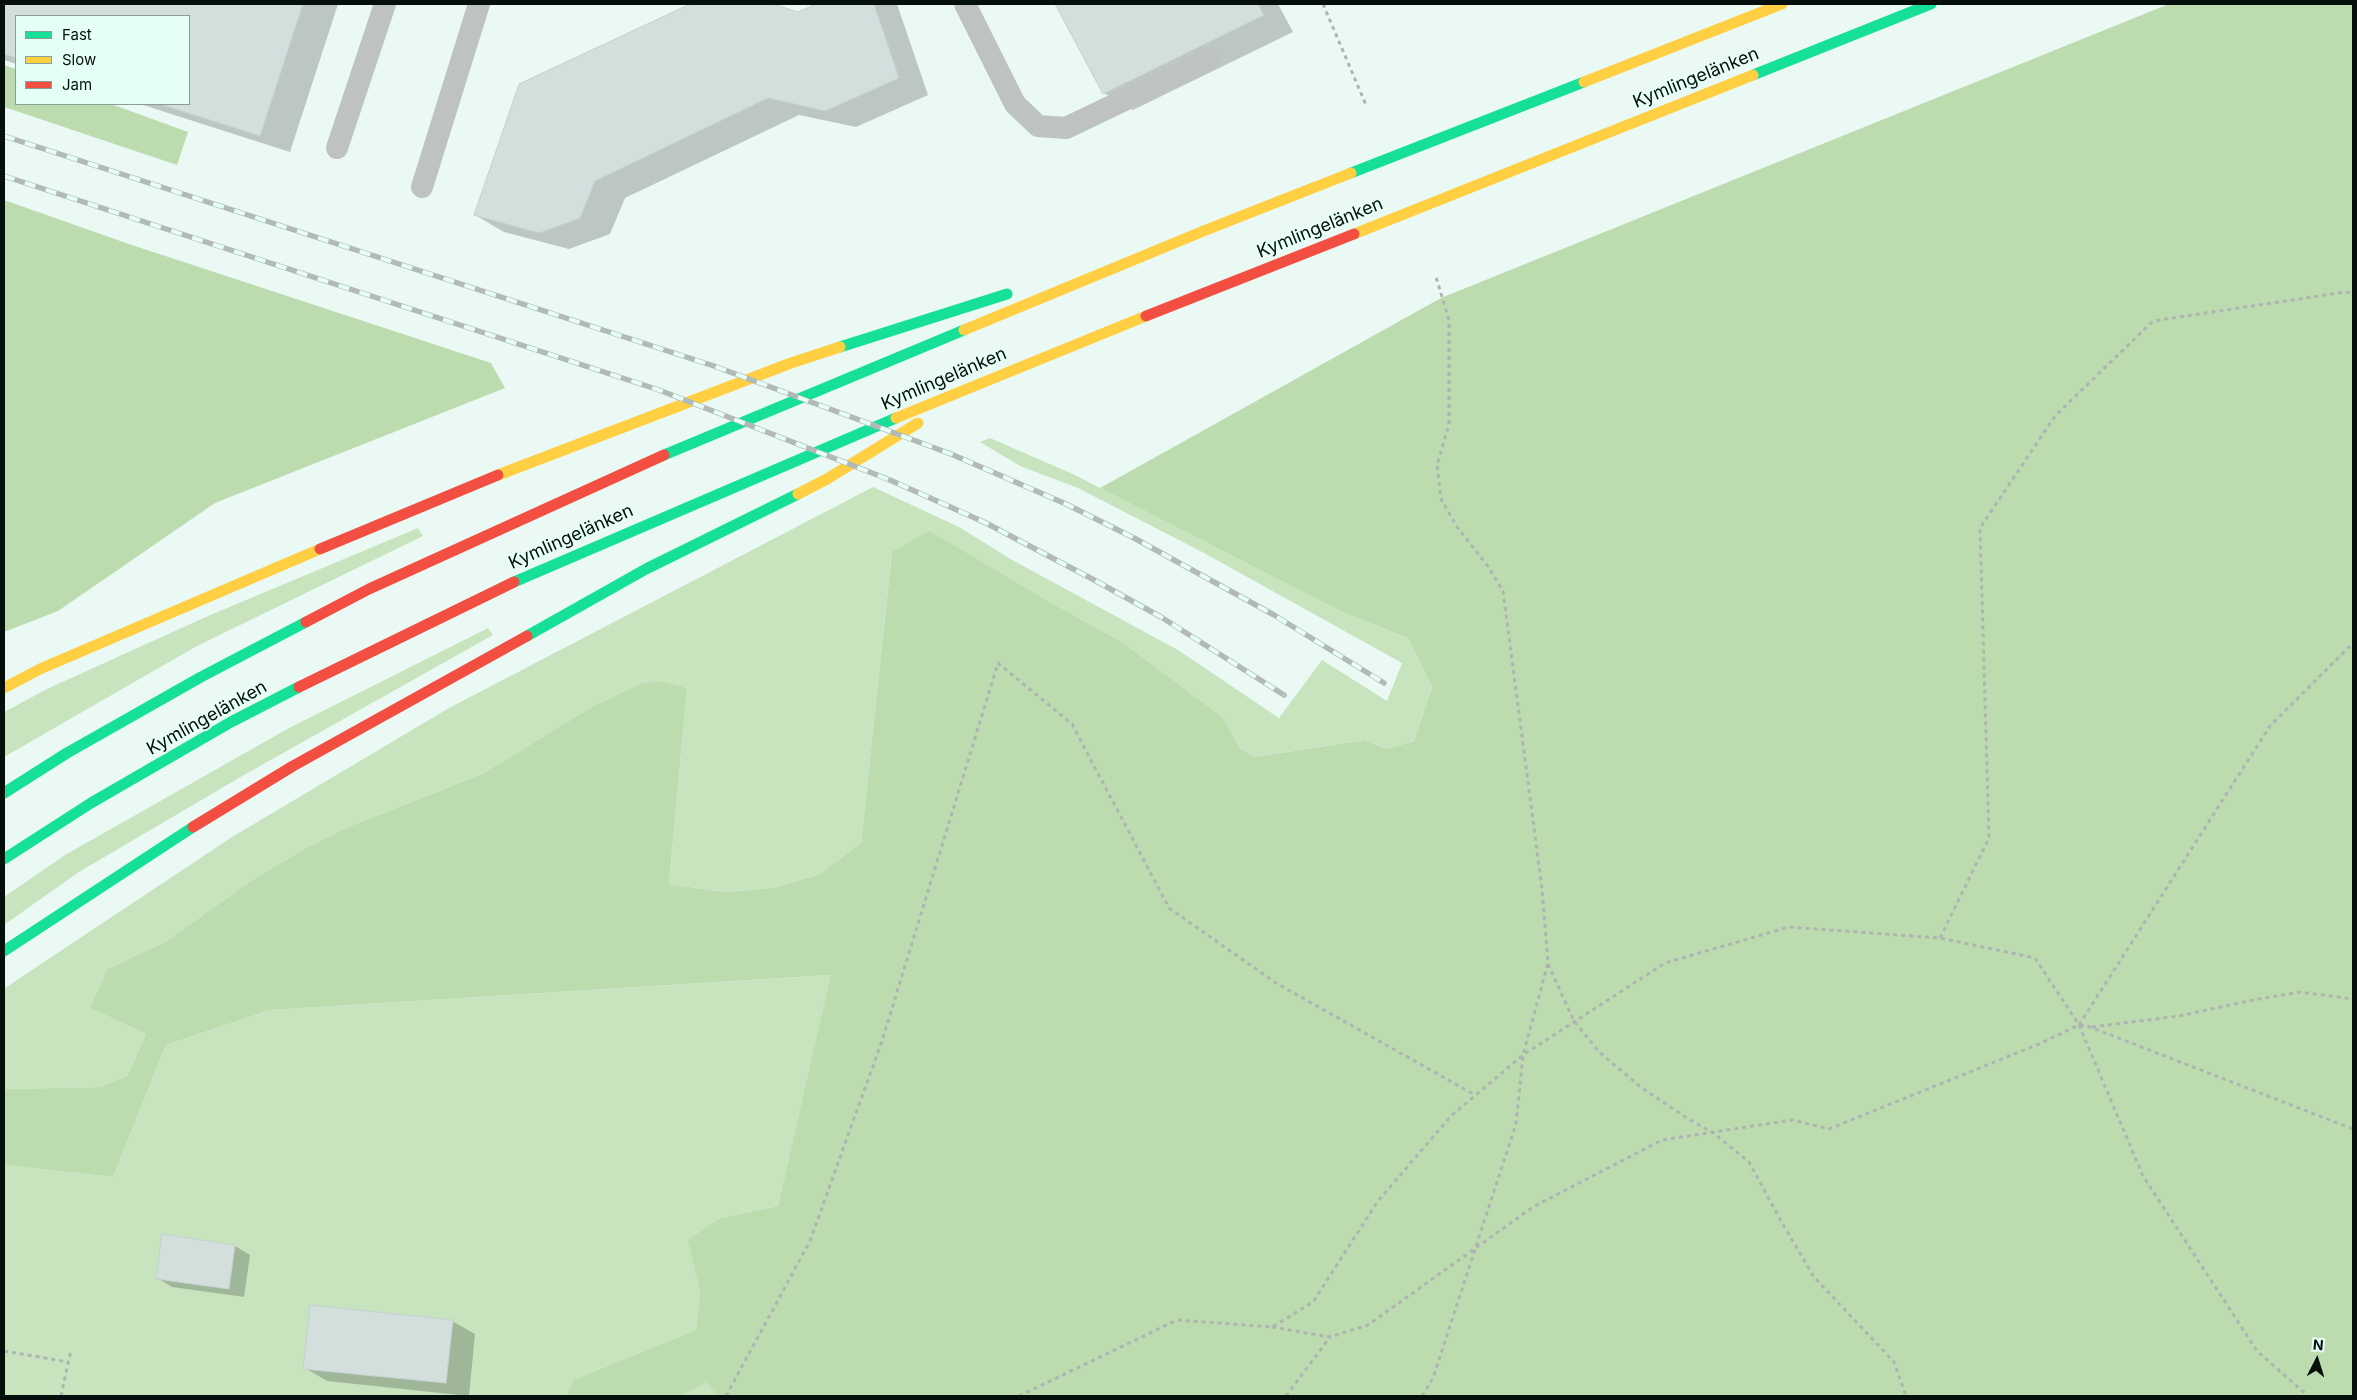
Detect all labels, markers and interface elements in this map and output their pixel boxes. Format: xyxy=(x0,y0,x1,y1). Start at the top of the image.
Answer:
legend xyxy=(15,15,190,105)
text: Fast xyxy=(62,25,92,44)
street label: Kymlingelänken xyxy=(1630,43,1762,113)
text: Slow xyxy=(62,50,96,69)
text: Jam xyxy=(62,75,92,94)
street label: Kymlingelänken xyxy=(1254,193,1386,263)
street label: Kymlingelänken xyxy=(878,343,1010,415)
street label: Kymlingelänken xyxy=(505,500,637,574)
street label: Kymlingelänken xyxy=(143,676,271,760)
north arrow xyxy=(2292,1335,2342,1385)
text: N xyxy=(2312,1336,2324,1353)

